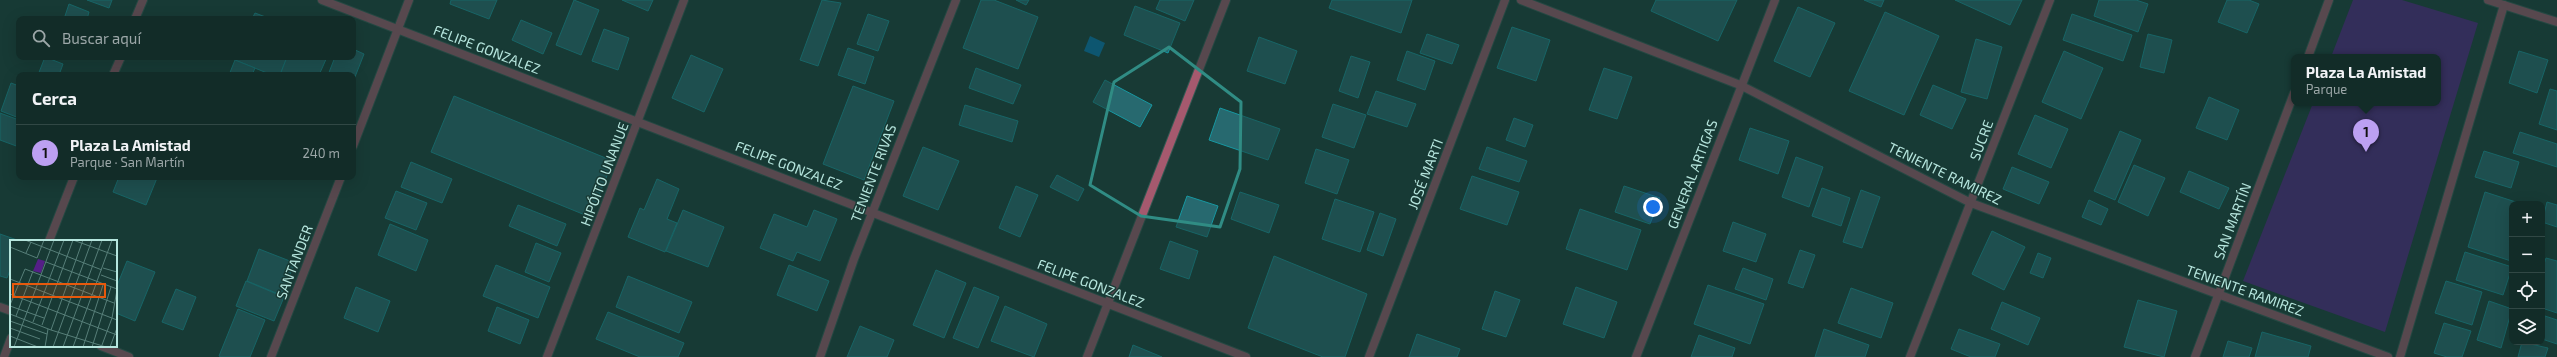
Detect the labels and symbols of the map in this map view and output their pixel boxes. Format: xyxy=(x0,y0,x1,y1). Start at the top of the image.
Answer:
street label: FELIPE GONZALEZ xyxy=(431,21,543,77)
street label: GENERAL ARTIGAS xyxy=(1663,117,1721,231)
street label: SUCRE xyxy=(1966,117,1996,162)
pin: 1 xyxy=(2353,119,2379,152)
street label: HIPÓITO UNANUE xyxy=(576,120,632,228)
street label: TENIENTE RIVAS xyxy=(847,122,899,224)
street label: JOSÉ MARTI xyxy=(1404,136,1446,212)
street label: FELIPE GONZALEZ xyxy=(733,137,845,193)
street label: TENIENTE RAMIREZ xyxy=(1886,138,2005,208)
street label: SAN MARTÍN xyxy=(2210,180,2254,262)
your location xyxy=(1643,197,1663,217)
street label: SANTANDER xyxy=(272,222,316,302)
inset map xyxy=(10,240,117,347)
street label: FELIPE GONZALEZ xyxy=(1035,255,1147,311)
street label: TENIENTE RAMIREZ xyxy=(2184,261,2306,319)

